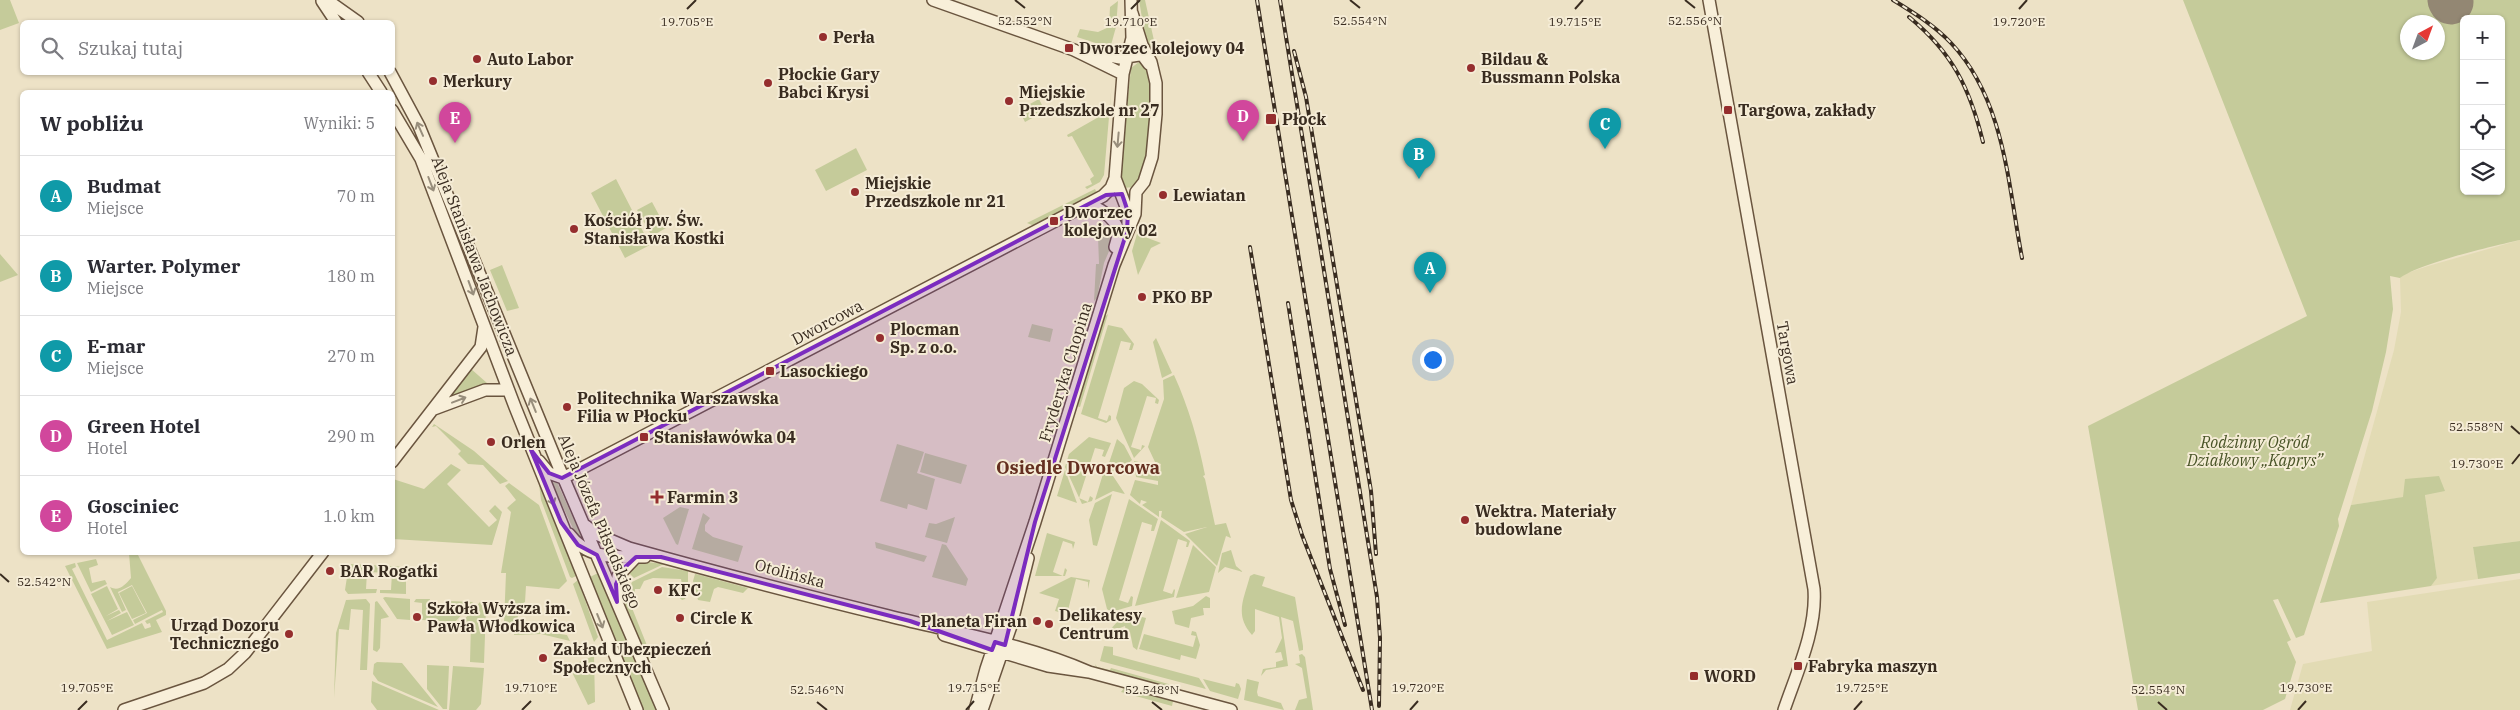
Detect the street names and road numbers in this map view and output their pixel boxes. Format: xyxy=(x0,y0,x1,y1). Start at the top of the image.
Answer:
street label: Aleja Stanisława Jachowicza xyxy=(428,153,522,359)
street label: Dworcowa xyxy=(788,295,866,349)
street label: Fryderyka Chopina xyxy=(1034,299,1096,444)
street label: Targowa xyxy=(1773,320,1803,387)
street label: Aleja Józefa Piłsudskiego xyxy=(554,431,646,611)
street label: Otolińska xyxy=(753,554,828,592)

